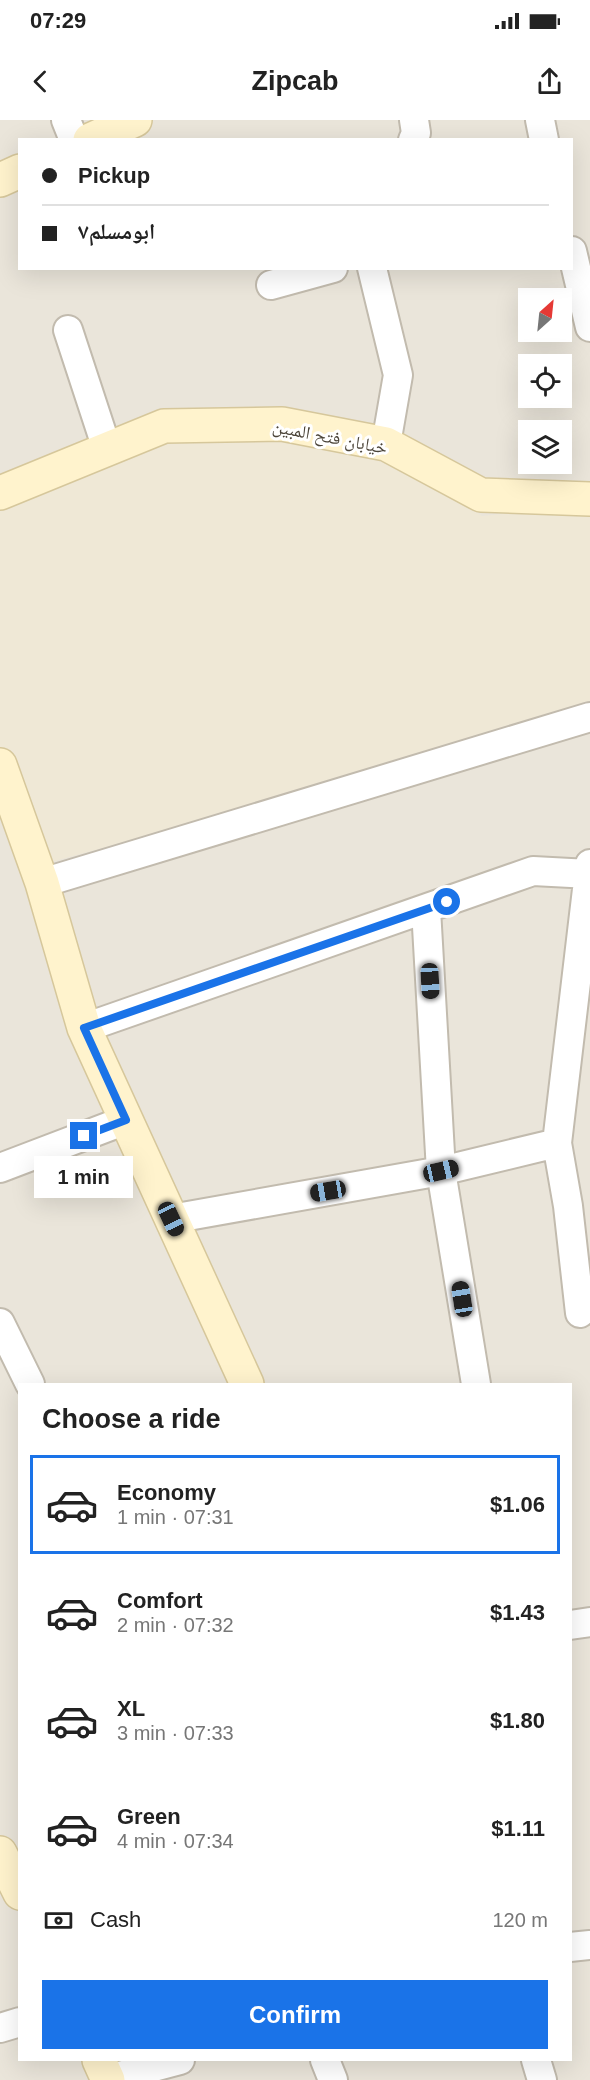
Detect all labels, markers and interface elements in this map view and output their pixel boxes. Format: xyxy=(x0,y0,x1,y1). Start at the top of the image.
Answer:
text: 07:29 xyxy=(30,8,86,33)
icon: back xyxy=(24,65,57,98)
icon: share xyxy=(533,65,566,98)
text: Zipcab xyxy=(251,66,339,96)
text: Pickup xyxy=(78,163,150,188)
text: ابومسلم۷ xyxy=(78,219,155,244)
north arrow xyxy=(518,288,572,342)
map controls xyxy=(518,288,572,474)
button: locate xyxy=(518,354,572,408)
street label: خیابان فتح المبین xyxy=(271,416,389,460)
button: layers xyxy=(518,420,572,474)
route start xyxy=(433,888,460,915)
car xyxy=(420,963,440,999)
route end xyxy=(70,1122,97,1149)
callout: 1 min xyxy=(34,1157,134,1199)
car xyxy=(421,1158,461,1184)
text: 1 min xyxy=(57,1166,110,1188)
car xyxy=(309,1179,347,1203)
car xyxy=(155,1199,187,1239)
car xyxy=(450,1280,474,1318)
text: Choose a ride xyxy=(42,1404,221,1434)
icon: car xyxy=(45,1478,99,1532)
text: Economy xyxy=(117,1480,216,1505)
text: $1.06 xyxy=(490,1492,545,1517)
text: 1 min · 07:31 xyxy=(117,1506,234,1528)
icon: car xyxy=(45,1586,99,1640)
text: Comfort xyxy=(117,1588,203,1613)
text: $1.43 xyxy=(490,1600,545,1625)
text: 2 min · 07:32 xyxy=(117,1614,234,1636)
icon: car xyxy=(45,1694,99,1748)
text: XL xyxy=(117,1696,145,1721)
text: $1.80 xyxy=(490,1708,545,1733)
text: 3 min · 07:33 xyxy=(117,1722,234,1744)
icon: car xyxy=(45,1802,99,1856)
text: Green xyxy=(117,1804,181,1829)
text: $1.11 xyxy=(491,1816,545,1841)
text: 4 min · 07:34 xyxy=(117,1830,234,1852)
icon: cash xyxy=(42,1904,75,1937)
text: Cash xyxy=(90,1907,141,1932)
text: 120 m xyxy=(492,1909,548,1931)
button: Confirm xyxy=(42,1980,548,2049)

